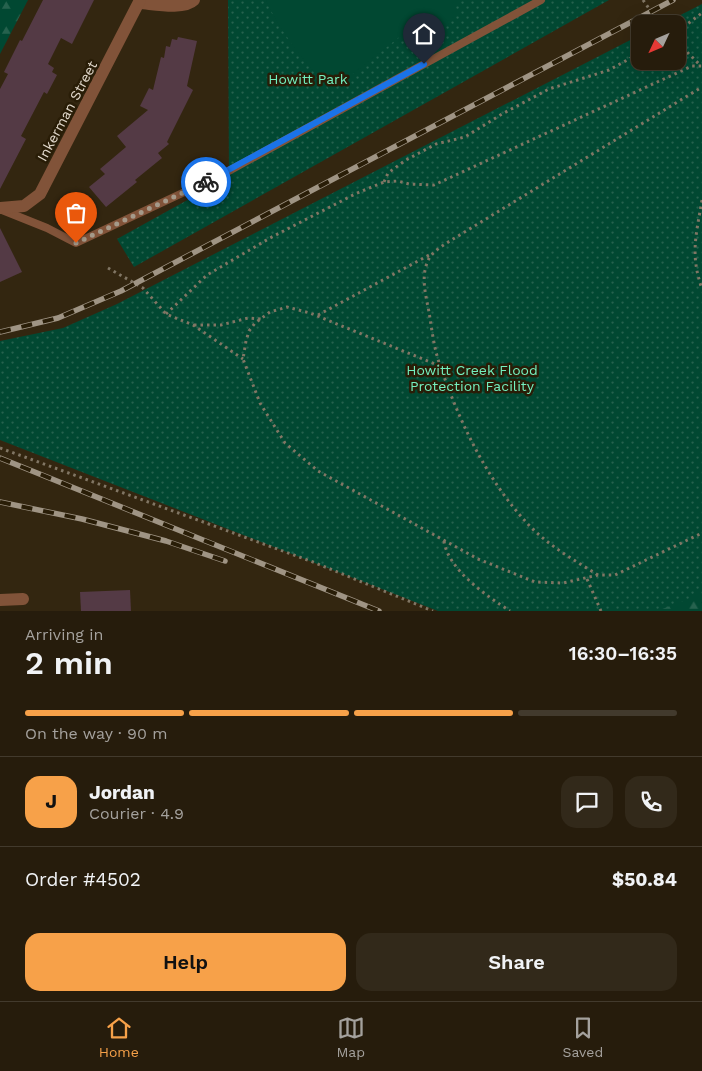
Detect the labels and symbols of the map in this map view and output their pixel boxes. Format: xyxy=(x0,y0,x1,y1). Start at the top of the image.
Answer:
pin xyxy=(403,13,445,64)
north arrow xyxy=(631,15,686,70)
street label: Inkerman Street xyxy=(34,58,100,164)
park label: Howitt Park xyxy=(268,71,348,87)
courier xyxy=(181,157,231,207)
pin xyxy=(55,192,97,243)
park label: Howitt Creek Flood Protection Facility xyxy=(406,362,538,394)

